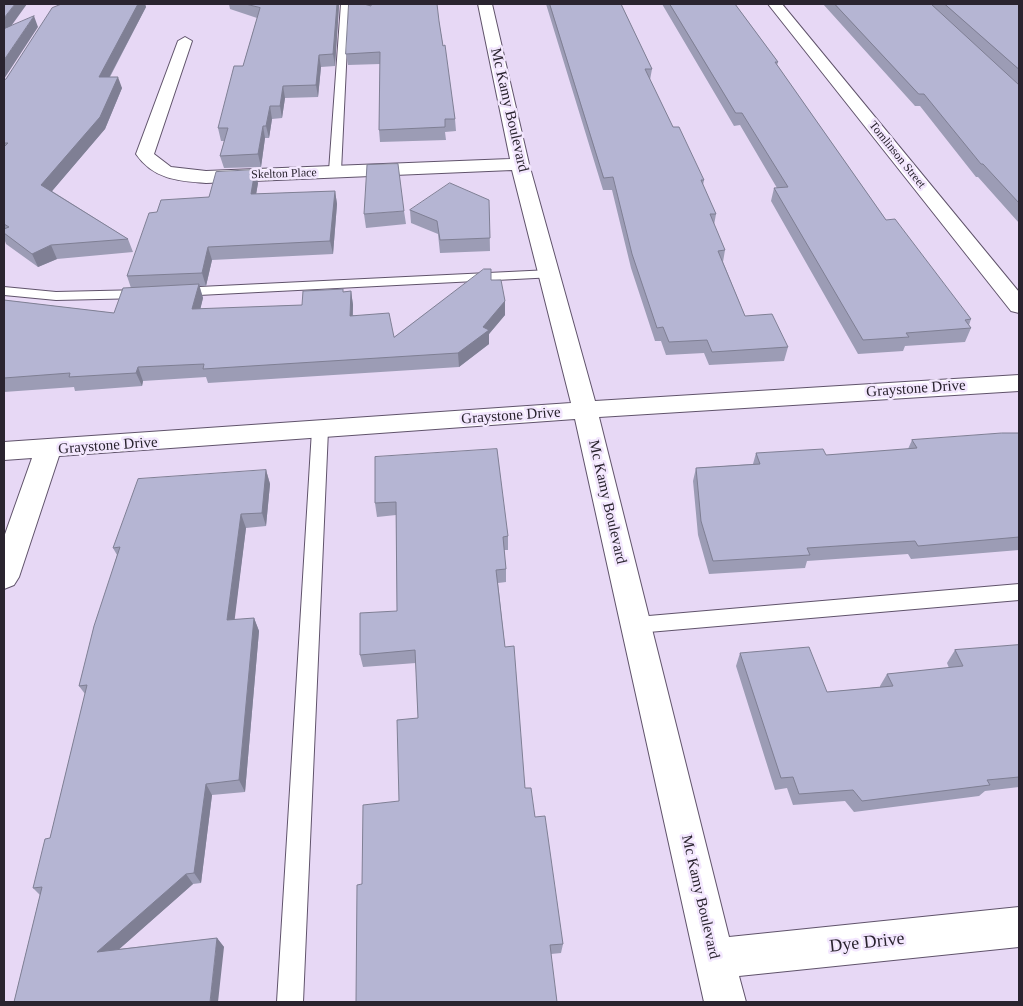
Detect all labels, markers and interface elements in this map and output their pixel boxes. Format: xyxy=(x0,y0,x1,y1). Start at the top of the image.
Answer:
street label: Mc Kamy Boulevard xyxy=(486,46,532,174)
street label: Tomlinson Street xyxy=(866,119,928,191)
street label: Skelton Place xyxy=(251,166,317,182)
street label: Graystone Drive xyxy=(866,377,966,401)
street label: Graystone Drive xyxy=(461,404,561,428)
street label: Graystone Drive xyxy=(58,434,158,458)
street label: Mc Kamy Boulevard xyxy=(584,438,630,566)
street label: Mc Kamy Boulevard xyxy=(677,833,723,961)
street label: Dye Drive xyxy=(828,928,906,958)

